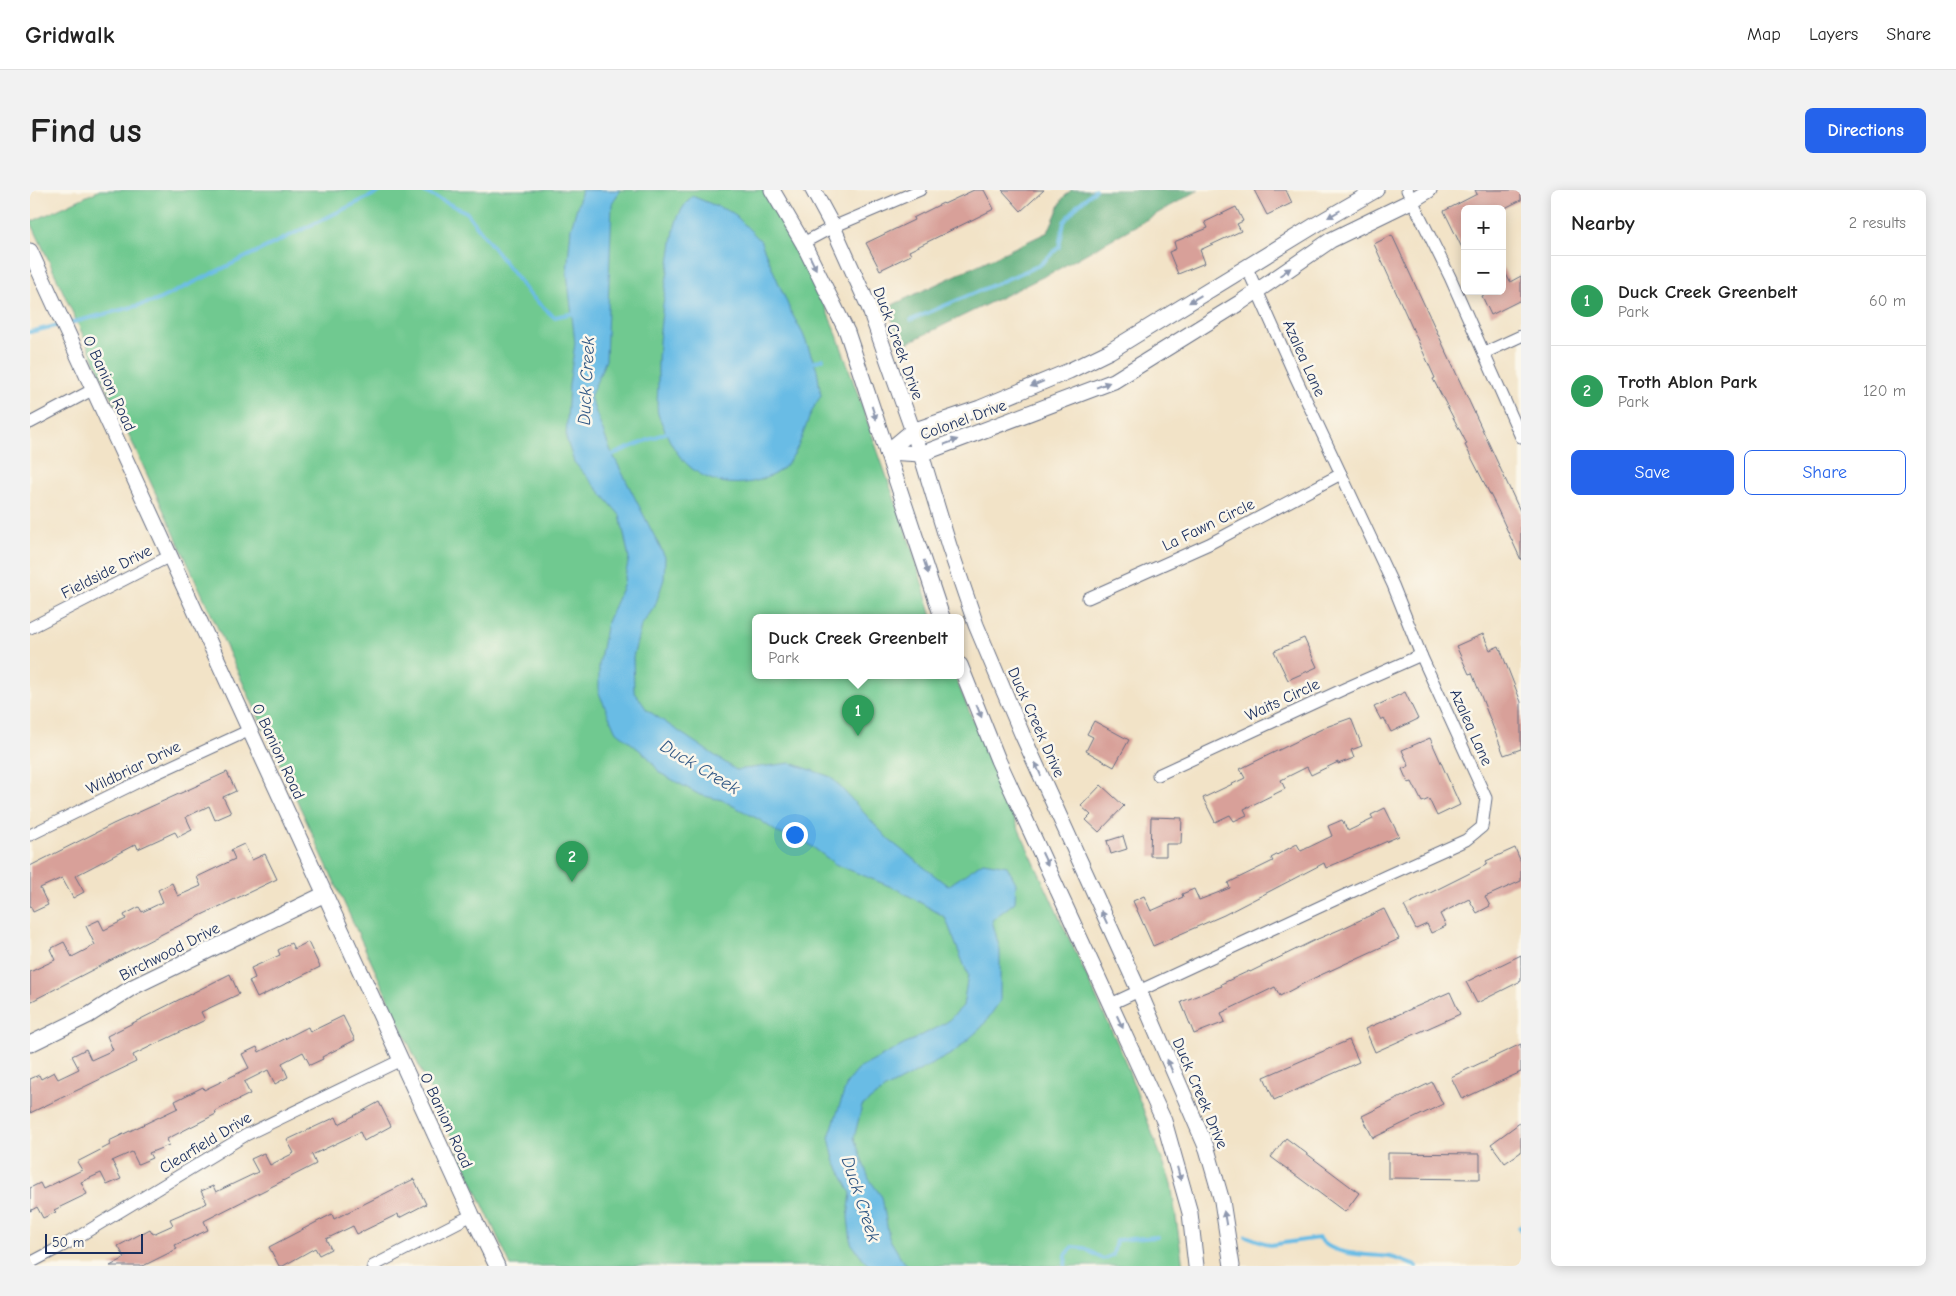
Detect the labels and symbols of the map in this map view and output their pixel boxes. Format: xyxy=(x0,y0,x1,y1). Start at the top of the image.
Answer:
one-way arrow xyxy=(1326,210,1341,218)
one-way arrow xyxy=(809,256,817,270)
one-way arrow xyxy=(1278,267,1292,277)
street label: Duck Creek Drive xyxy=(869,285,927,402)
one-way arrow xyxy=(1189,295,1202,304)
street label: Azalea Lane xyxy=(1279,317,1329,400)
street label: O Banion Road xyxy=(79,333,139,434)
water label: Duck Creek xyxy=(574,336,599,426)
one-way arrow xyxy=(1030,381,1044,389)
one-way arrow xyxy=(1096,381,1111,389)
street label: Colonel Drive xyxy=(918,396,1009,444)
one-way arrow xyxy=(871,406,878,421)
one-way arrow xyxy=(944,438,958,446)
street label: La Fawn Circle xyxy=(1159,495,1257,555)
street label: Fieldside Drive xyxy=(58,541,155,602)
one-way arrow xyxy=(923,560,930,575)
street label: Duck Creek Drive xyxy=(1004,665,1068,780)
street label: Waits Circle xyxy=(1242,675,1322,725)
street label: Azalea Lane xyxy=(1446,686,1496,769)
pin: 1 xyxy=(842,695,874,736)
street label: O Banion Road xyxy=(248,701,308,802)
one-way arrow xyxy=(975,703,983,718)
water label: Duck Creek xyxy=(656,736,743,799)
street label: Wildbriar Drive xyxy=(83,737,183,798)
one-way arrow xyxy=(1033,762,1041,776)
your location xyxy=(782,822,808,848)
pin: 2 xyxy=(556,841,588,882)
one-way arrow xyxy=(1041,852,1049,866)
one-way arrow xyxy=(1100,910,1108,924)
street label: Birchwood Drive xyxy=(116,919,223,985)
one-way arrow xyxy=(1116,1015,1124,1029)
street label: Duck Creek Drive xyxy=(1169,1035,1232,1151)
one-way arrow xyxy=(1166,1058,1173,1073)
street label: O Banion Road xyxy=(416,1070,476,1171)
street label: Clearfield Drive xyxy=(156,1108,255,1177)
water label: Duck Creek xyxy=(837,1154,884,1245)
one-way arrow xyxy=(1175,1166,1183,1181)
one-way arrow xyxy=(1221,1210,1229,1225)
scale bar xyxy=(45,1231,142,1254)

